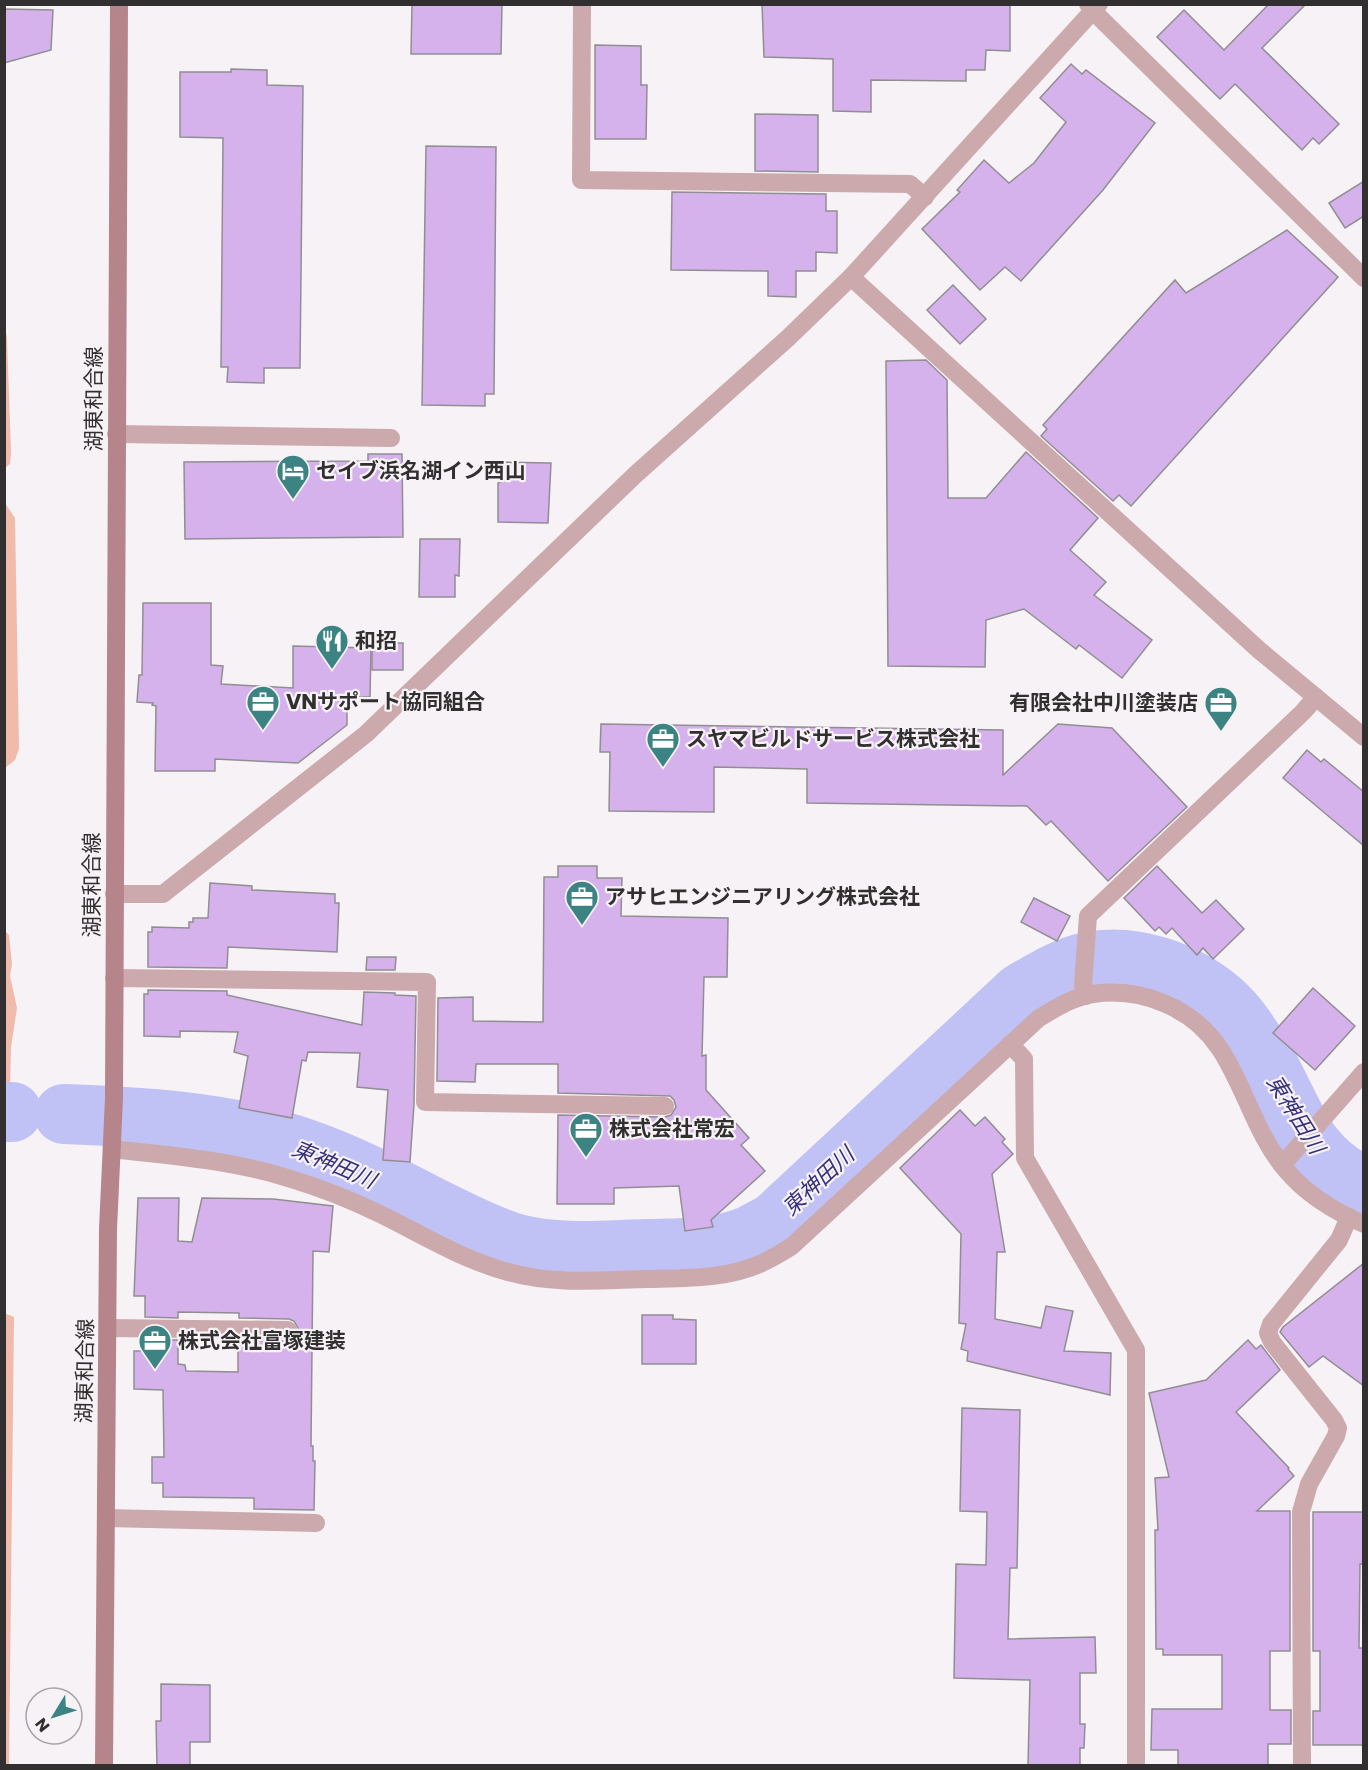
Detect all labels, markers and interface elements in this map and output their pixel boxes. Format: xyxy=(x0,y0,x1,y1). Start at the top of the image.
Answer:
street label: 湖東和合線 xyxy=(79,347,108,452)
hotel icon: セイブ浜名湖イン西山 xyxy=(275,453,311,500)
place label: セイブ浜名湖イン西山 xyxy=(316,456,526,485)
restaurant icon: 和招 xyxy=(314,623,350,670)
place label: 和招 xyxy=(355,626,397,655)
office icon: VNサポート協同組合 xyxy=(245,684,281,731)
office icon: 有限会社中川塗装店 xyxy=(1203,685,1239,732)
place label: VNサポート協同組合 xyxy=(286,687,485,716)
place label: 有限会社中川塗装店 xyxy=(1009,688,1198,717)
office icon: スヤマビルドサービス株式会社 xyxy=(645,721,681,768)
place label: スヤマビルドサービス株式会社 xyxy=(686,724,980,753)
street label: 湖東和合線 xyxy=(77,833,106,938)
office icon: アサヒエンジニアリング株式会社 xyxy=(564,879,600,926)
place label: アサヒエンジニアリング株式会社 xyxy=(605,882,920,911)
water label: 東神田川 xyxy=(1259,1069,1333,1161)
office icon: 株式会社常宏 xyxy=(568,1111,604,1158)
place label: 株式会社常宏 xyxy=(609,1114,735,1143)
water label: 東神田川 xyxy=(287,1133,382,1197)
water label: 東神田川 xyxy=(776,1139,863,1223)
street label: 湖東和合線 xyxy=(69,1318,100,1424)
office icon: 株式会社富塚建装 xyxy=(137,1323,173,1370)
place label: 株式会社富塚建装 xyxy=(178,1326,346,1355)
north arrow xyxy=(24,1686,84,1746)
text: N xyxy=(30,1713,55,1737)

